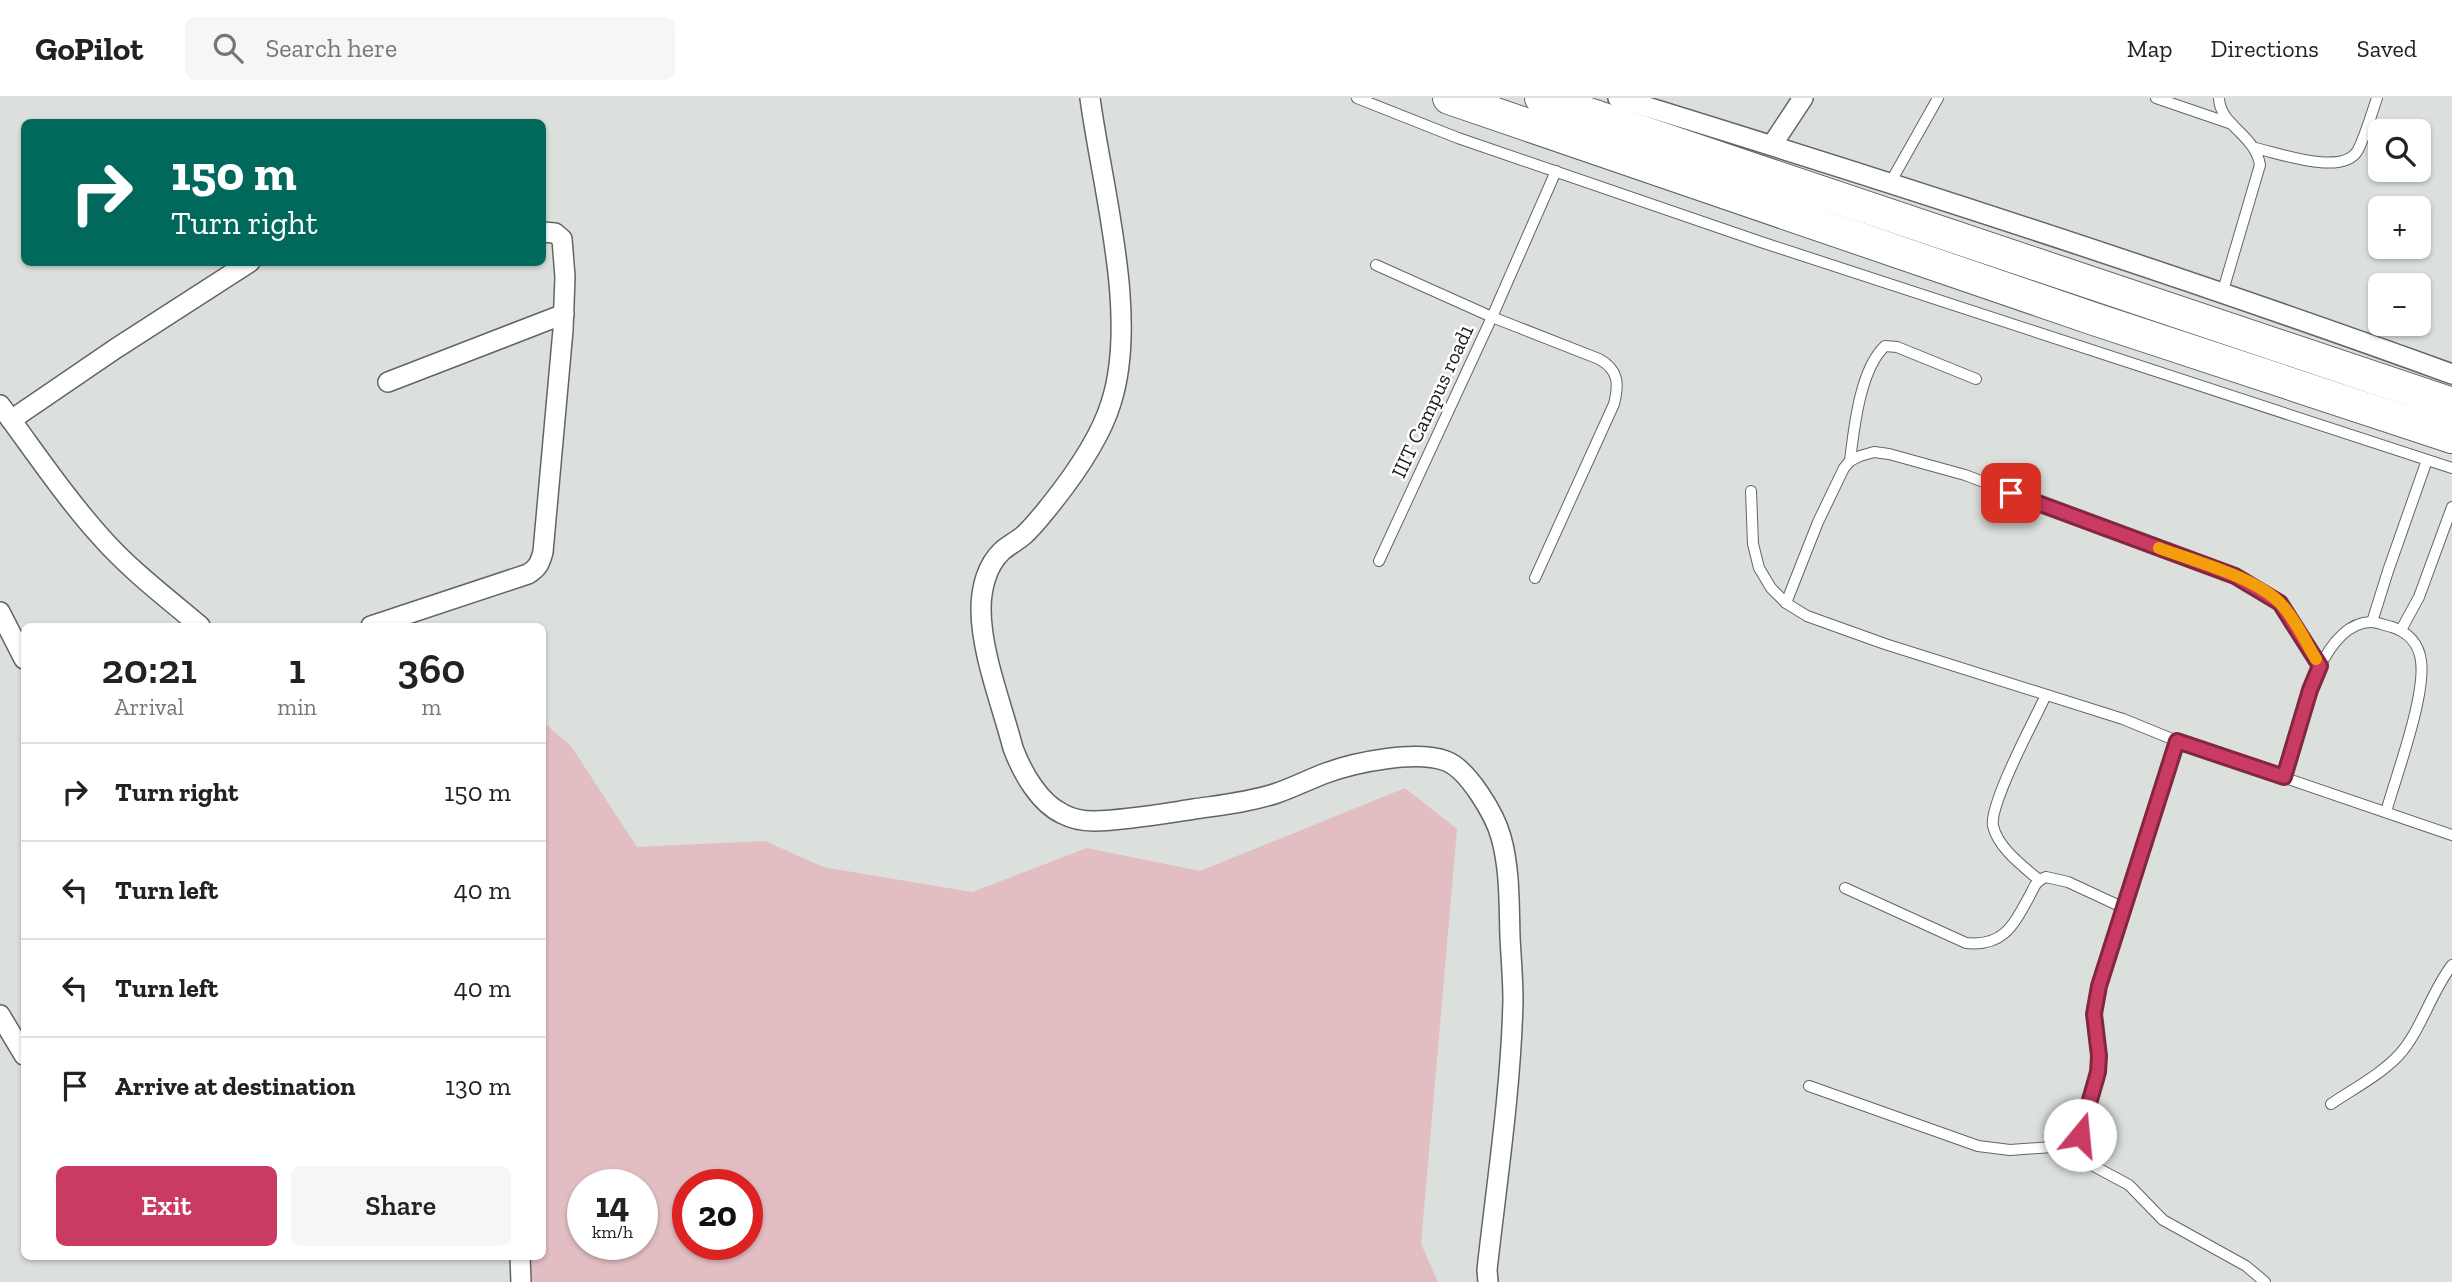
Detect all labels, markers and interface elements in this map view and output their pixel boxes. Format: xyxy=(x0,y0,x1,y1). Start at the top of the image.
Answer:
search box xyxy=(185,17,675,80)
text: GoPilot xyxy=(35,29,143,68)
icon: search xyxy=(209,29,247,67)
text: Search here xyxy=(265,32,397,64)
text: Map xyxy=(2127,34,2173,63)
text: Directions xyxy=(2211,34,2319,63)
text: Saved xyxy=(2357,34,2417,63)
map controls xyxy=(2368,119,2431,336)
button: search xyxy=(2368,119,2431,182)
text: 150 m xyxy=(171,144,297,203)
icon: right xyxy=(56,147,147,238)
button: + xyxy=(2368,196,2431,259)
text: Turn right xyxy=(171,204,318,242)
button: − xyxy=(2368,273,2431,336)
street label: IIIT Campus road1 xyxy=(1386,320,1478,482)
pin xyxy=(1981,463,2041,523)
icon: arrive xyxy=(1992,474,2030,512)
text: 20:21 xyxy=(101,643,197,694)
text: 1 xyxy=(289,643,305,694)
text: 360 xyxy=(397,643,466,694)
text: Arrival xyxy=(114,693,184,721)
text: min xyxy=(277,693,317,721)
text: m xyxy=(421,693,441,721)
icon: right xyxy=(56,773,94,811)
text: Turn right xyxy=(115,776,238,808)
text: 150 m xyxy=(444,776,511,808)
icon: left xyxy=(56,871,94,909)
text: Turn left xyxy=(115,874,218,906)
text: 40 m xyxy=(454,874,511,906)
icon: left xyxy=(56,969,94,1007)
text: Turn left xyxy=(115,972,218,1004)
text: 40 m xyxy=(454,972,511,1004)
icon: arrive xyxy=(56,1067,94,1105)
text: Arrive at destination xyxy=(115,1070,355,1102)
text: 130 m xyxy=(445,1070,511,1102)
position arrow xyxy=(2043,1098,2117,1172)
button: Exit xyxy=(56,1166,277,1246)
button: Share xyxy=(291,1166,511,1246)
speed limit sign: 20 xyxy=(672,1169,763,1260)
text: 14 xyxy=(595,1184,630,1226)
text: km/h xyxy=(592,1221,633,1243)

